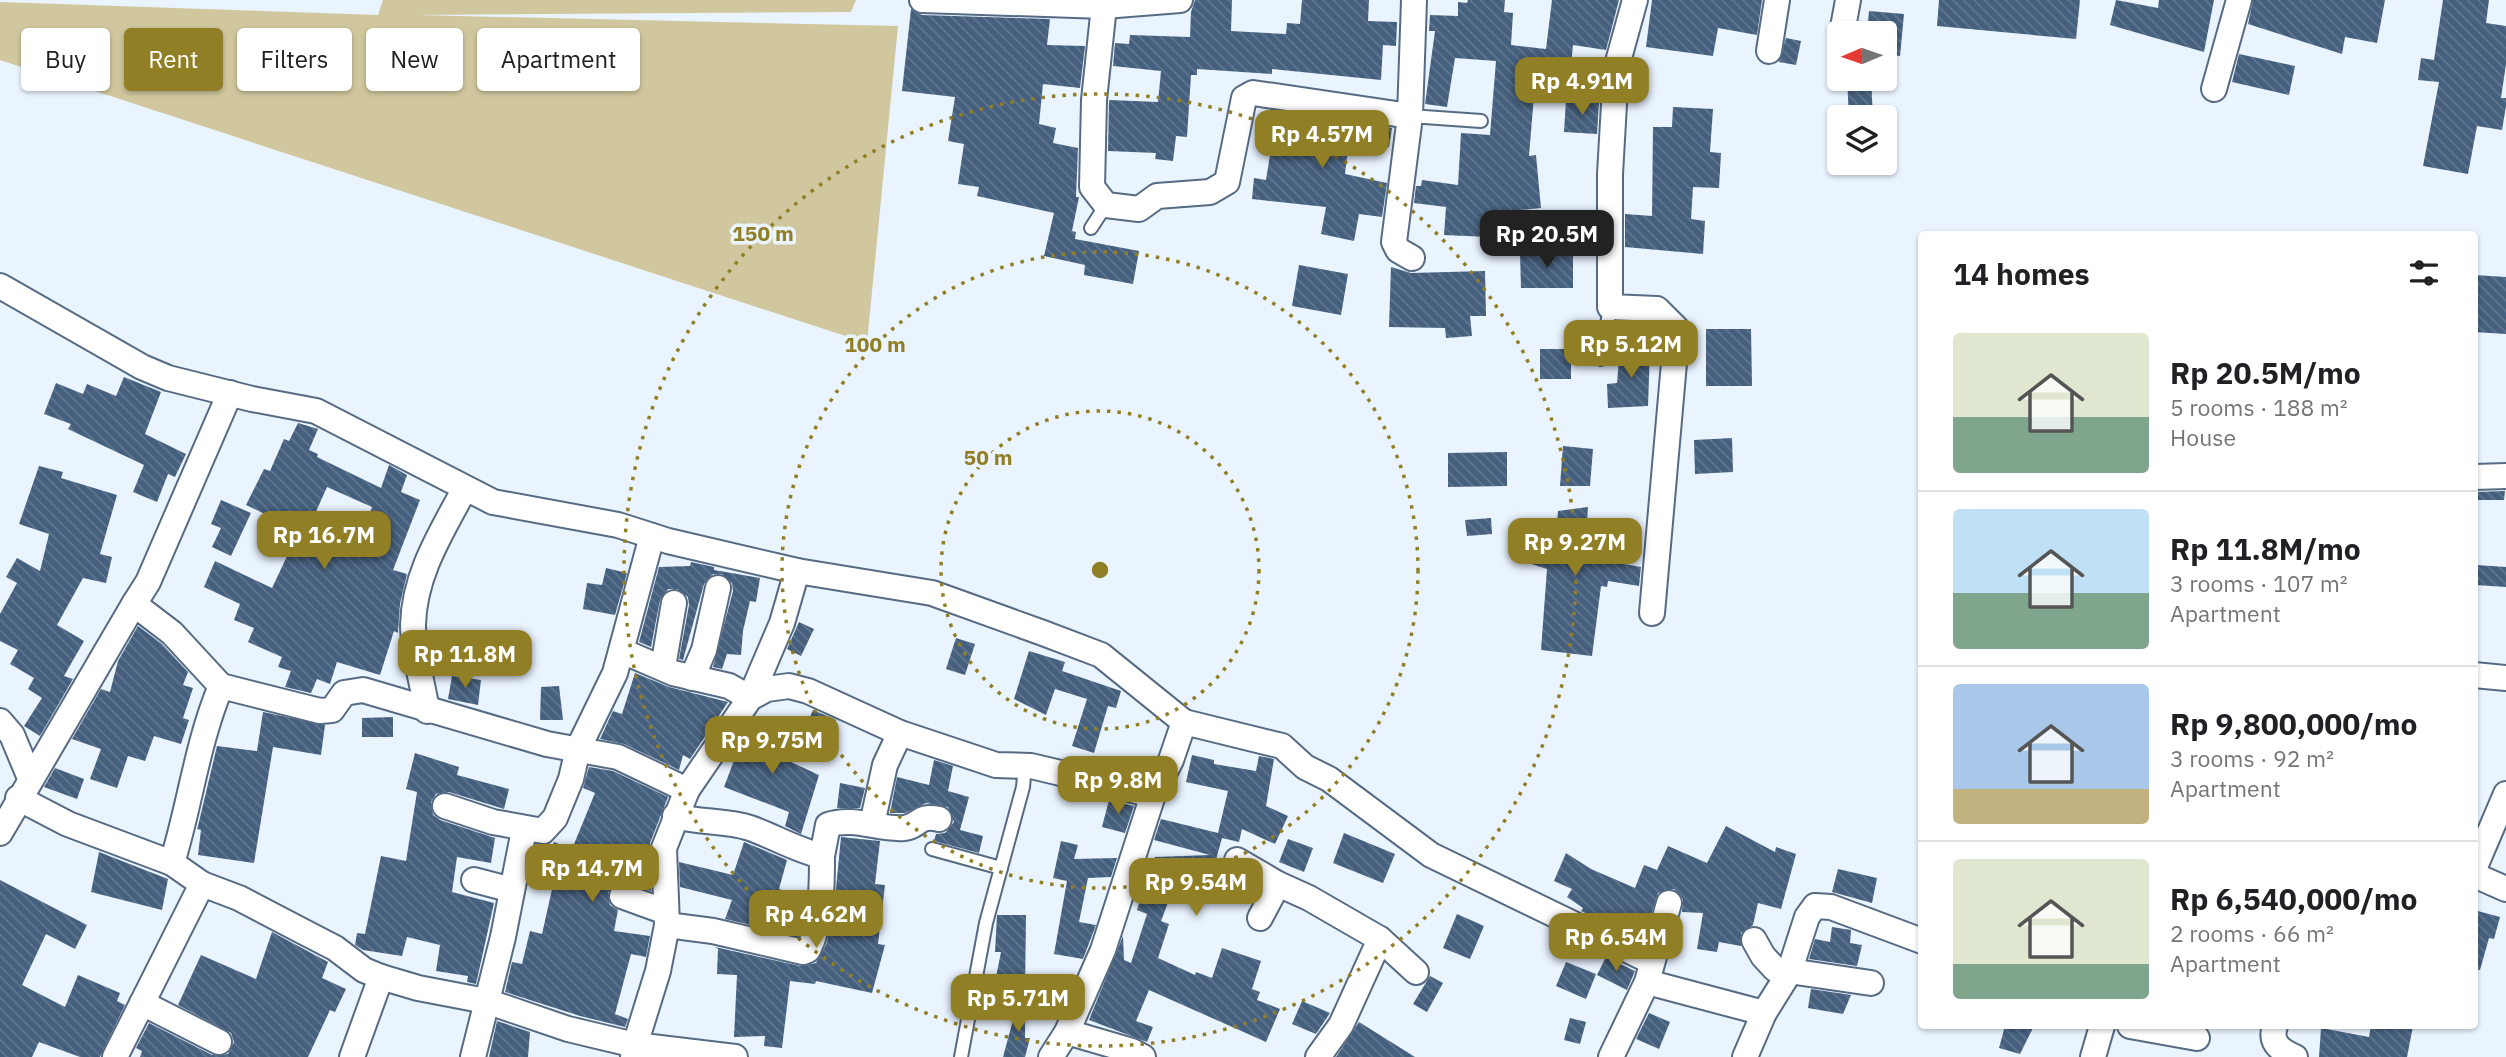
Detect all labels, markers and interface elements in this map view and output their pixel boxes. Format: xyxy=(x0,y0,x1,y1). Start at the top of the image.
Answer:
north arrow xyxy=(1827,21,1897,91)
map controls xyxy=(1827,21,1897,175)
chip: Buy xyxy=(21,28,110,91)
chip: Rent xyxy=(124,28,223,91)
chip: Filters xyxy=(237,28,352,91)
chip: New xyxy=(366,28,463,91)
chip: Apartment xyxy=(477,28,640,91)
pin: Rp 4.91M xyxy=(1510,58,1654,117)
text: Rp 4.91M xyxy=(1531,65,1633,95)
button: layers xyxy=(1827,105,1897,175)
pin: Rp 4.57M xyxy=(1250,110,1394,170)
text: Rp 4.57M xyxy=(1271,118,1373,148)
pin: Rp 20.5M xyxy=(1475,210,1619,270)
text: Rp 20.5M xyxy=(1496,218,1598,248)
text: 150 m xyxy=(732,219,794,247)
text: 14 homes xyxy=(1953,254,2090,293)
icon: filters xyxy=(2405,254,2443,292)
pin: Rp 5.12M xyxy=(1559,320,1703,380)
text: Rp 5.12M xyxy=(1580,328,1682,358)
text: 100 m xyxy=(844,330,906,358)
text: Rp 20.5M/mo xyxy=(2170,353,2361,392)
icon: home xyxy=(2009,361,2093,445)
text: 5 rooms · 188 m² xyxy=(2170,392,2348,422)
text: House xyxy=(2170,422,2236,452)
text: 50 m xyxy=(964,443,1012,471)
pin: Rp 16.7M xyxy=(252,512,396,571)
pin: Rp 9.27M xyxy=(1503,518,1647,578)
text: Rp 16.7M xyxy=(273,519,375,549)
text: Rp 9.27M xyxy=(1524,526,1626,556)
text: Rp 11.8M/mo xyxy=(2170,529,2361,568)
icon: home xyxy=(2009,537,2093,621)
centre of rings xyxy=(1088,558,1112,582)
text: 3 rooms · 107 m² xyxy=(2170,568,2348,598)
text: Apartment xyxy=(2170,598,2281,628)
pin: Rp 11.8M xyxy=(393,630,537,690)
text: Rp 11.8M xyxy=(414,638,516,668)
text: Rp 9,800,000/mo xyxy=(2170,704,2417,743)
icon: home xyxy=(2009,712,2093,796)
pin: Rp 9.75M xyxy=(700,716,844,776)
text: Rp 9.75M xyxy=(721,724,823,754)
text: 3 rooms · 92 m² xyxy=(2170,743,2334,773)
pin: Rp 9.8M xyxy=(1053,756,1183,816)
text: Rp 9.8M xyxy=(1074,764,1162,794)
text: Apartment xyxy=(2170,773,2281,803)
pin: Rp 14.7M xyxy=(520,844,664,904)
text: Rp 14.7M xyxy=(541,852,643,882)
pin: Rp 9.54M xyxy=(1124,858,1268,918)
text: Rp 9.54M xyxy=(1145,866,1247,896)
text: Rp 6,540,000/mo xyxy=(2170,879,2417,918)
icon: home xyxy=(2009,887,2093,971)
pin: Rp 4.62M xyxy=(744,890,888,950)
text: Rp 4.62M xyxy=(765,898,867,928)
pin: Rp 6.54M xyxy=(1544,914,1688,973)
text: 2 rooms · 66 m² xyxy=(2170,918,2334,948)
text: Rp 6.54M xyxy=(1565,921,1667,951)
text: Apartment xyxy=(2170,948,2281,978)
pin: Rp 5.71M xyxy=(946,974,1090,1034)
text: Rp 5.71M xyxy=(967,982,1069,1012)

